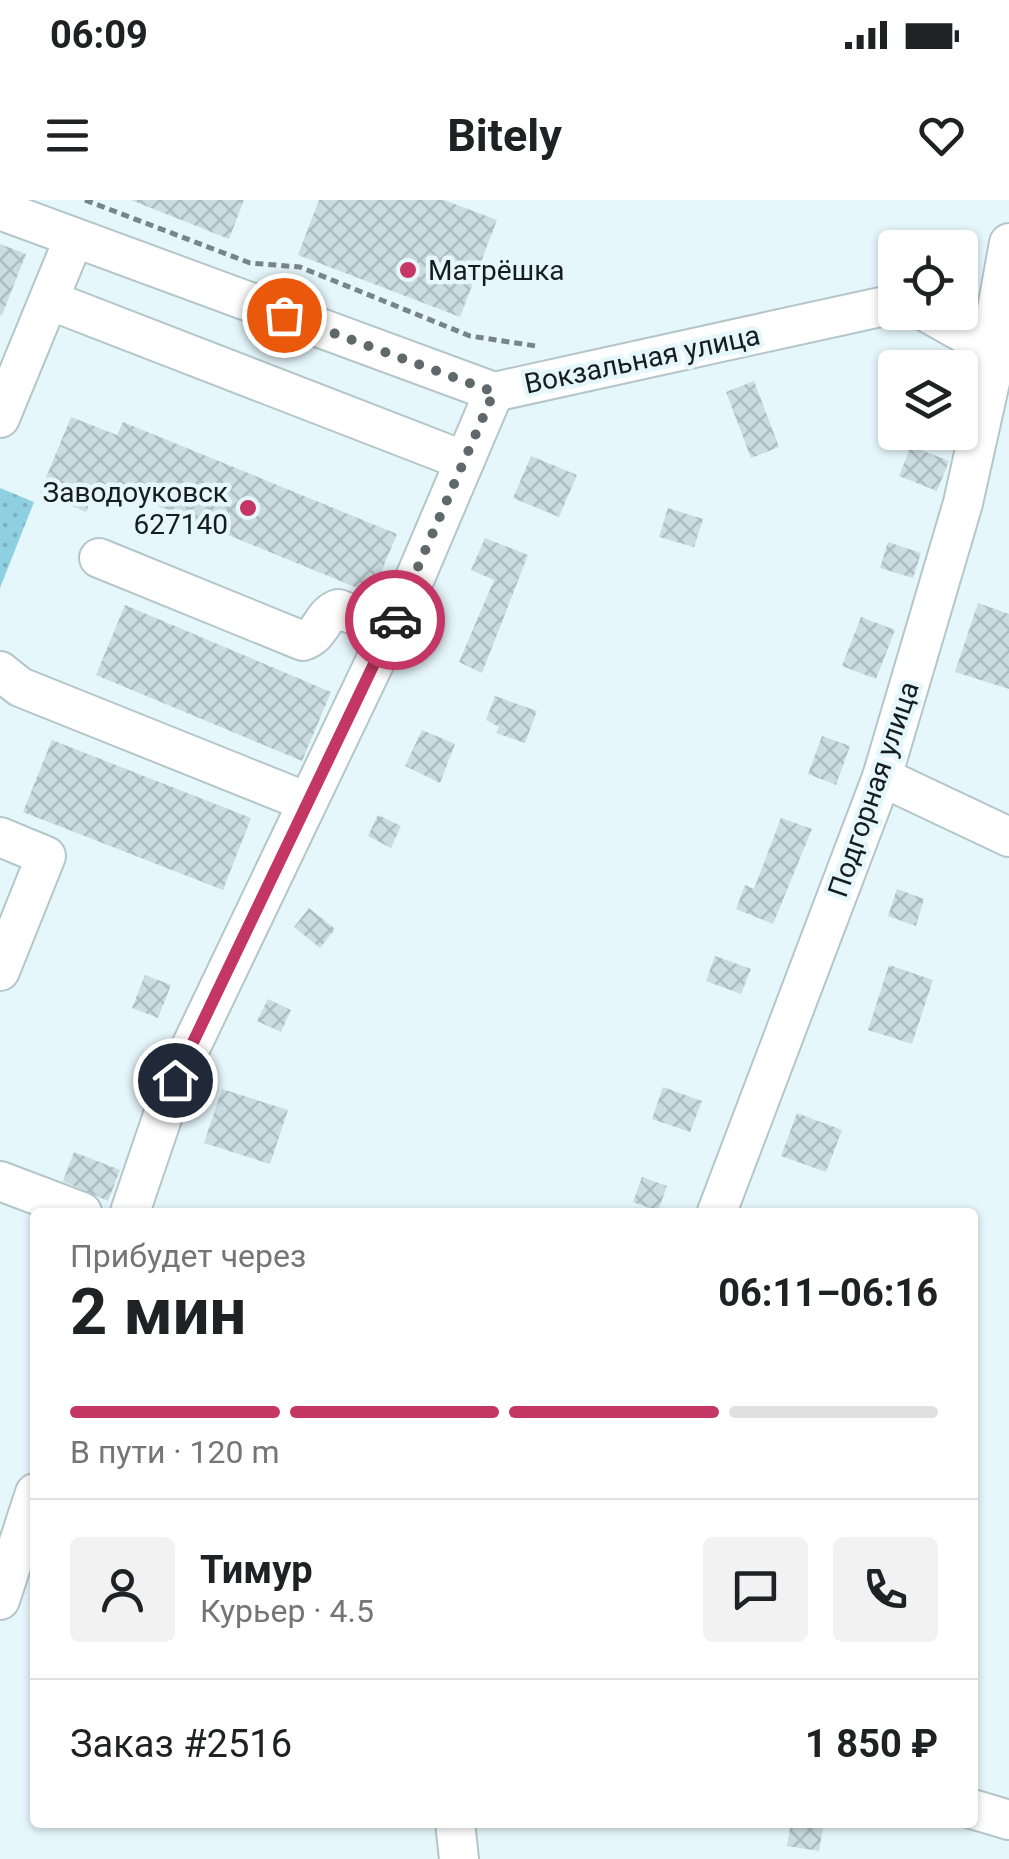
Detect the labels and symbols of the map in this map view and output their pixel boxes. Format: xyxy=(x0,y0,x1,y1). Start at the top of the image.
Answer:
place label: Матрёшка xyxy=(428,254,565,287)
marker: Матрёшка xyxy=(397,259,419,281)
pin xyxy=(242,273,327,358)
street label: Вокзальная улица xyxy=(521,318,763,401)
place label: Заводоуковск 627140 xyxy=(43,476,228,541)
marker: Заводоуковск 627140 xyxy=(237,497,259,519)
courier xyxy=(345,570,445,670)
street label: Подгорная улица xyxy=(821,677,926,901)
pin xyxy=(133,1038,218,1123)

